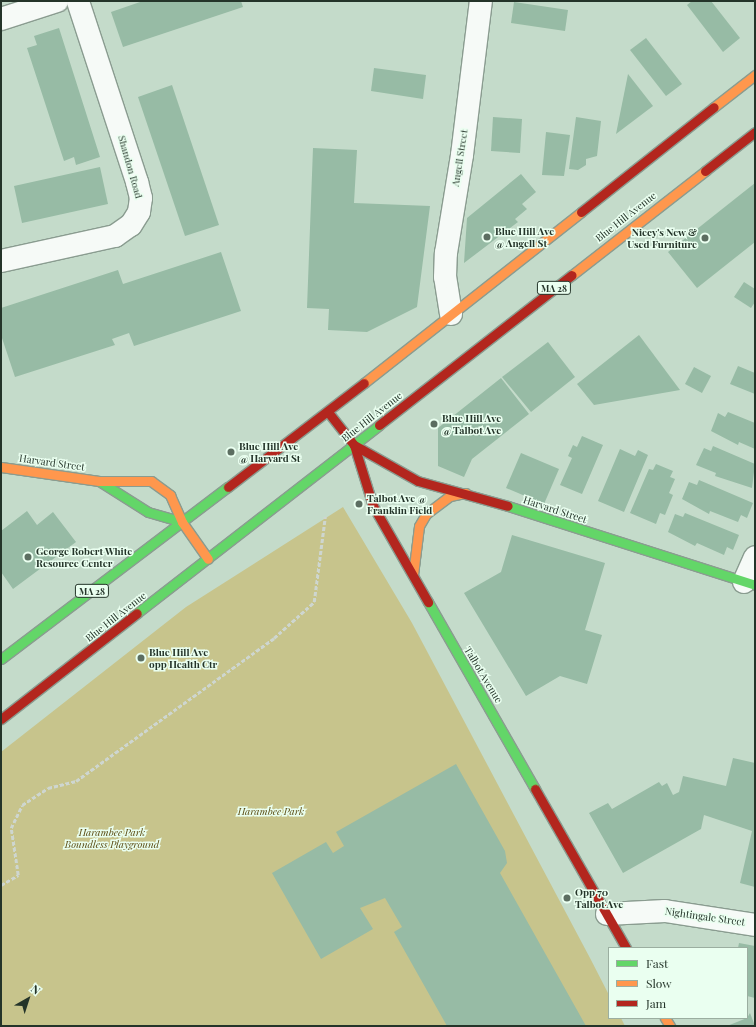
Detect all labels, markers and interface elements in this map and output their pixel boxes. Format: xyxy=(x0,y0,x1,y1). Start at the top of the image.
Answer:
street label: Angell Street xyxy=(450,129,470,187)
street label: Shandon Road xyxy=(115,134,145,200)
street label: Blue Hill Avenue xyxy=(593,189,659,245)
place label: Blue Hill Ave @ Angell St xyxy=(495,225,555,248)
place label: Niecy's New & Used Furniture xyxy=(627,226,697,250)
marker: Blue Hill Ave @ Angell St xyxy=(482,232,492,242)
marker: Niecy's New & Used Furniture xyxy=(700,233,710,243)
road number: MA 28 xyxy=(536,281,572,295)
street label: Blue Hill Avenue xyxy=(339,389,405,445)
place label: Blue Hill Ave @ Talbot Ave xyxy=(442,412,502,436)
marker: Blue Hill Ave @ Talbot Ave xyxy=(429,419,439,429)
place label: Blue Hill Ave @ Harvard St xyxy=(239,440,300,464)
marker: Blue Hill Ave @ Harvard St xyxy=(226,447,236,457)
street label: Harvard Street xyxy=(18,452,86,474)
place label: Talbot Ave @ Franklin Field xyxy=(367,492,432,516)
street label: Harvard Street xyxy=(522,494,588,526)
marker: Talbot Ave @ Franklin Field xyxy=(354,499,364,509)
place label: George Robert White Resource Center xyxy=(36,545,133,568)
marker: George Robert White Resource Center xyxy=(23,552,33,562)
road number: MA 28 xyxy=(74,584,110,598)
street label: Blue Hill Avenue xyxy=(83,589,149,645)
street label: Talbot Avenue xyxy=(461,644,505,706)
place label: Blue Hill Ave opp Health Ctr xyxy=(149,646,217,670)
marker: Blue Hill Ave opp Health Ctr xyxy=(136,653,146,663)
park label: Harambee Park xyxy=(238,806,304,818)
park label: Harambee Park Boundless Playground xyxy=(65,826,159,850)
place label: Opp 70 Talbot Ave xyxy=(575,886,624,910)
marker: Opp 70 Talbot Ave xyxy=(562,893,572,903)
street label: Nightingale Street xyxy=(664,905,746,929)
legend xyxy=(608,947,748,1019)
text: Fast xyxy=(646,955,668,971)
text: Slow xyxy=(646,975,672,991)
north arrow xyxy=(8,979,48,1019)
text: N xyxy=(28,981,44,998)
text: Jam xyxy=(646,995,666,1011)

